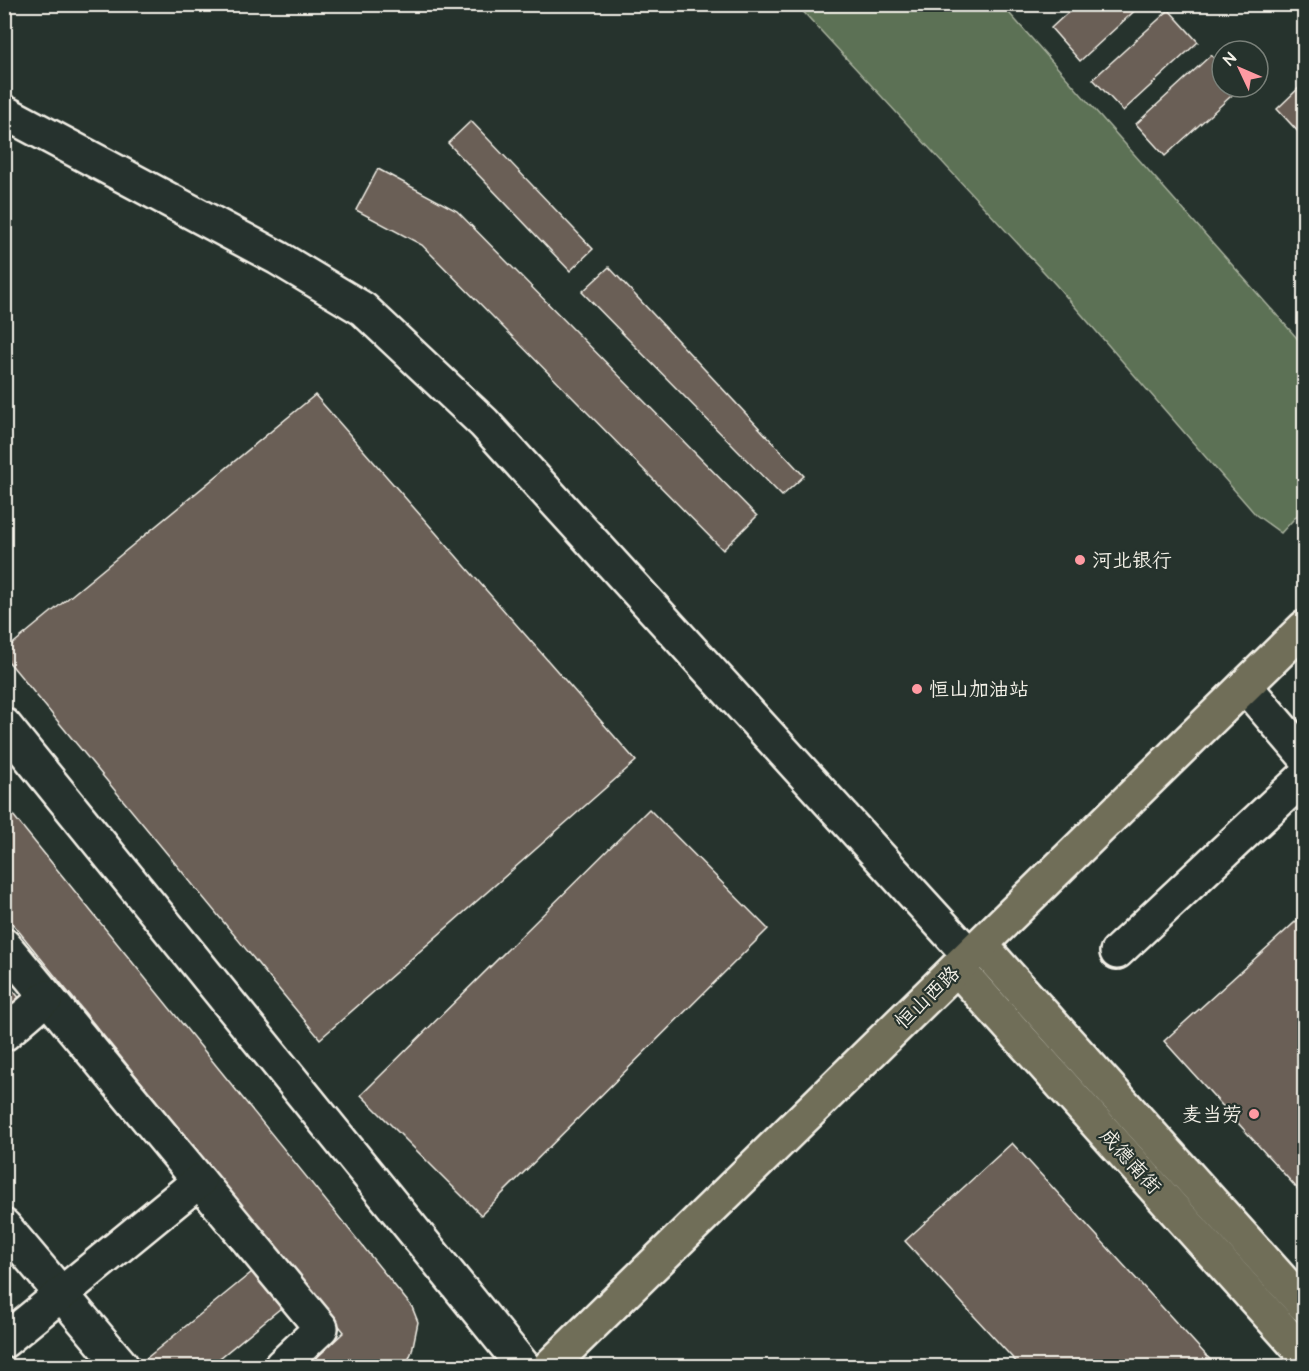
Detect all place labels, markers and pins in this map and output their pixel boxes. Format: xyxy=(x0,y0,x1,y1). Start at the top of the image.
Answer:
place label: 河北银行 xyxy=(1092,547,1172,575)
marker: 河北银行 xyxy=(1073,553,1087,567)
place label: 恒山加油站 xyxy=(929,676,1029,704)
marker: 恒山加油站 xyxy=(910,682,924,696)
place label: 麦当劳 xyxy=(1182,1101,1242,1129)
marker: 麦当劳 xyxy=(1247,1107,1261,1121)

